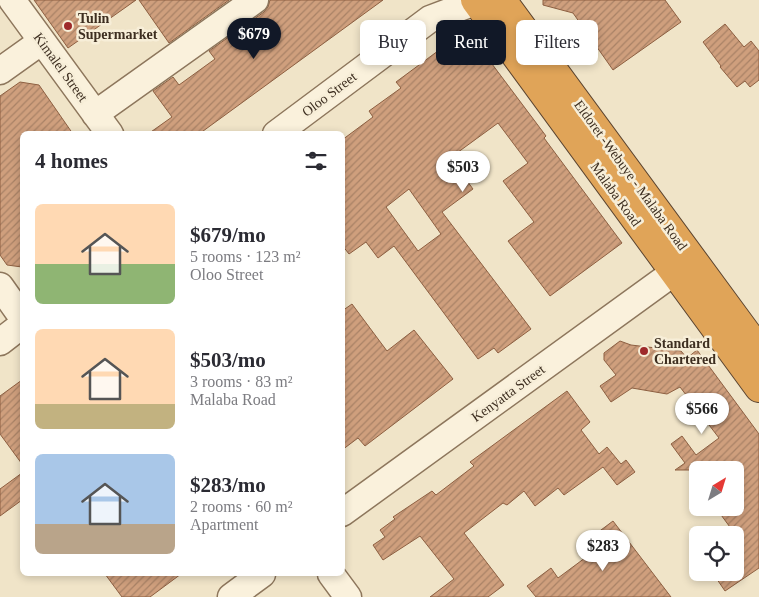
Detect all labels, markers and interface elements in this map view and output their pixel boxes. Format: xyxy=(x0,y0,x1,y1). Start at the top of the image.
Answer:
place label: Tulin Supermarket xyxy=(78,11,158,42)
pin: $679 xyxy=(224,18,284,60)
marker: Tulin Supermarket xyxy=(62,20,74,32)
chip: Buy xyxy=(360,20,426,65)
chip: Rent xyxy=(436,20,506,65)
chip: Filters xyxy=(516,20,598,65)
text: $679 xyxy=(238,25,270,42)
street label: Kimalel Street xyxy=(31,30,91,105)
street label: Oloo Street xyxy=(299,69,360,120)
street label: Eldoret -Webuye - Malaba Road xyxy=(571,97,691,253)
icon: filters xyxy=(302,147,330,175)
text: 4 homes xyxy=(35,149,108,173)
pin: $503 xyxy=(433,150,493,193)
text: $503 xyxy=(447,158,479,175)
street label: Malaba Road xyxy=(587,159,645,229)
text: $679/mo xyxy=(190,223,266,247)
icon: home xyxy=(75,224,135,284)
text: 5 rooms · 123 m² xyxy=(190,248,301,265)
text: Oloo Street xyxy=(190,266,263,283)
place label: Standard Chartered xyxy=(654,336,716,367)
marker: Standard Chartered xyxy=(638,345,650,357)
text: $503/mo xyxy=(190,348,266,372)
icon: home xyxy=(75,349,135,409)
street label: Kenyatta Street xyxy=(469,362,548,425)
text: 3 rooms · 83 m² xyxy=(190,373,293,390)
text: Malaba Road xyxy=(190,391,276,408)
pin: $566 xyxy=(672,392,732,435)
text: $566 xyxy=(686,400,718,417)
north arrow xyxy=(689,461,744,516)
map controls xyxy=(689,461,744,581)
text: $283/mo xyxy=(190,473,266,497)
icon: home xyxy=(75,474,135,534)
text: 2 rooms · 60 m² xyxy=(190,498,293,515)
text: Apartment xyxy=(190,516,258,533)
button: locate xyxy=(689,526,744,581)
pin: $283 xyxy=(573,530,633,572)
text: $283 xyxy=(587,537,619,554)

